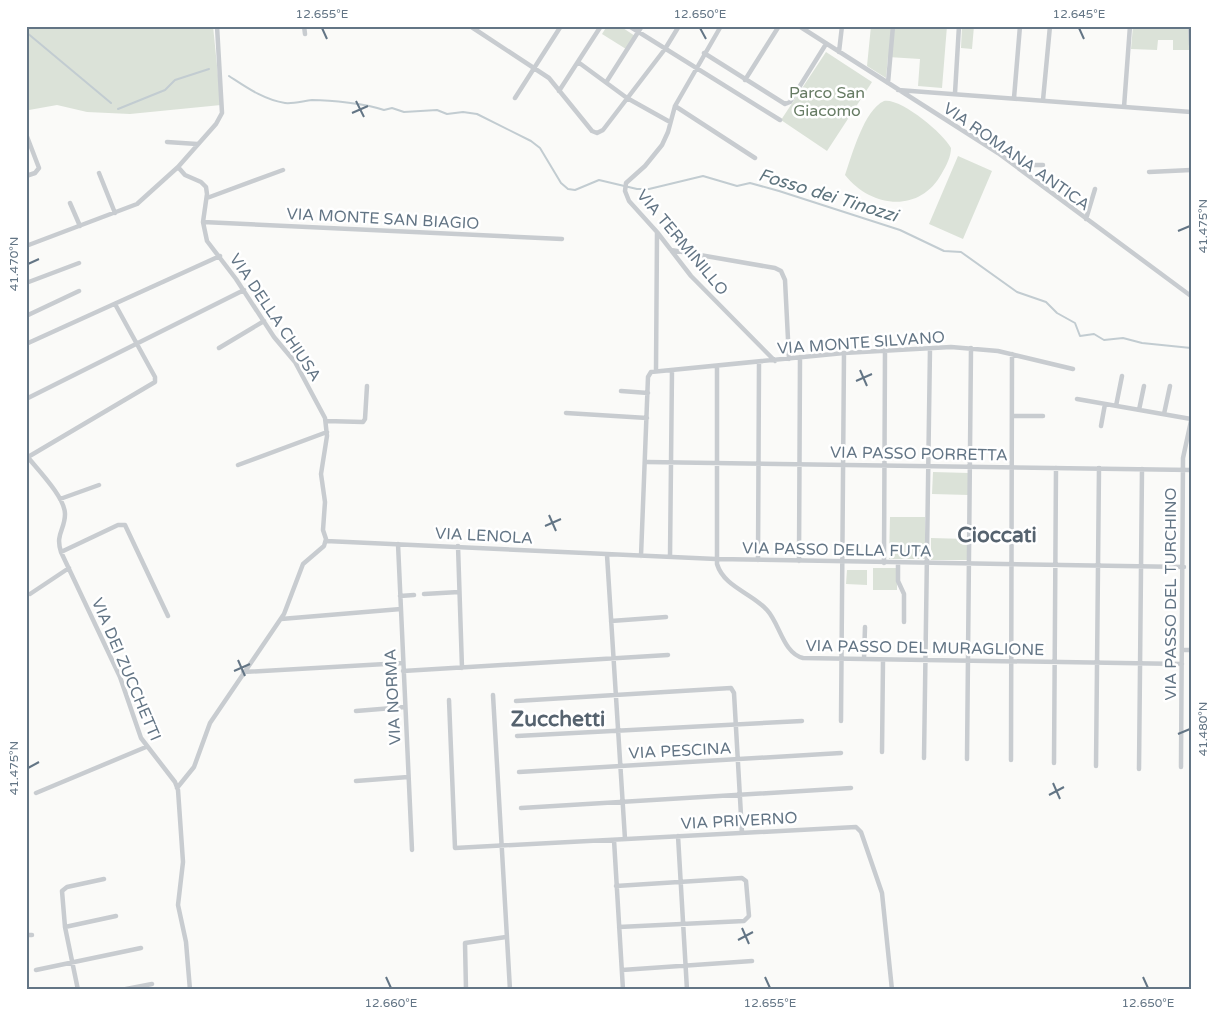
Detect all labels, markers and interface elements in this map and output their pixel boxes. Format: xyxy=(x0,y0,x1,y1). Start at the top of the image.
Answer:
text: 12.655°E xyxy=(296,7,349,21)
text: 12.650°E xyxy=(674,7,727,21)
text: 12.645°E xyxy=(1053,7,1106,21)
park label: Parco San Giacomo xyxy=(789,83,865,121)
street label: VIA ROMANA ANTICA xyxy=(939,99,1094,215)
water label: Fosso dei Tinozzi xyxy=(756,163,903,227)
street label: VIA TERMINILLO xyxy=(632,186,732,300)
text: 41.475°N xyxy=(1196,199,1210,253)
street label: VIA MONTE SAN BIAGIO xyxy=(286,204,480,234)
text: 41.470°N xyxy=(7,237,21,291)
street label: VIA DELLA CHIUSA xyxy=(225,250,325,385)
street label: VIA MONTE SILVANO xyxy=(776,327,946,359)
street label: VIA PASSO PORRETTA xyxy=(830,442,1008,466)
street label: VIA PASSO DEL TURCHINO xyxy=(1161,487,1181,701)
street label: VIA LENOLA xyxy=(435,523,533,549)
district label: Cioccati xyxy=(957,523,1037,548)
street label: VIA PASSO DELLA FUTA xyxy=(742,538,932,562)
street label: VIA DEI ZUCCHETTI xyxy=(87,595,165,744)
street label: VIA PASSO DEL MURAGLIONE xyxy=(805,636,1045,660)
street label: VIA NORMA xyxy=(380,648,406,746)
text: 41.480°N xyxy=(1196,702,1210,756)
district label: Zucchetti xyxy=(511,707,605,732)
street label: VIA PESCINA xyxy=(628,738,732,764)
text: 41.475°N xyxy=(7,741,21,795)
street label: VIA PRIVERNO xyxy=(680,808,798,834)
text: 12.660°E xyxy=(365,996,418,1010)
text: 12.655°E xyxy=(744,996,797,1010)
text: 12.650°E xyxy=(1122,996,1175,1010)

